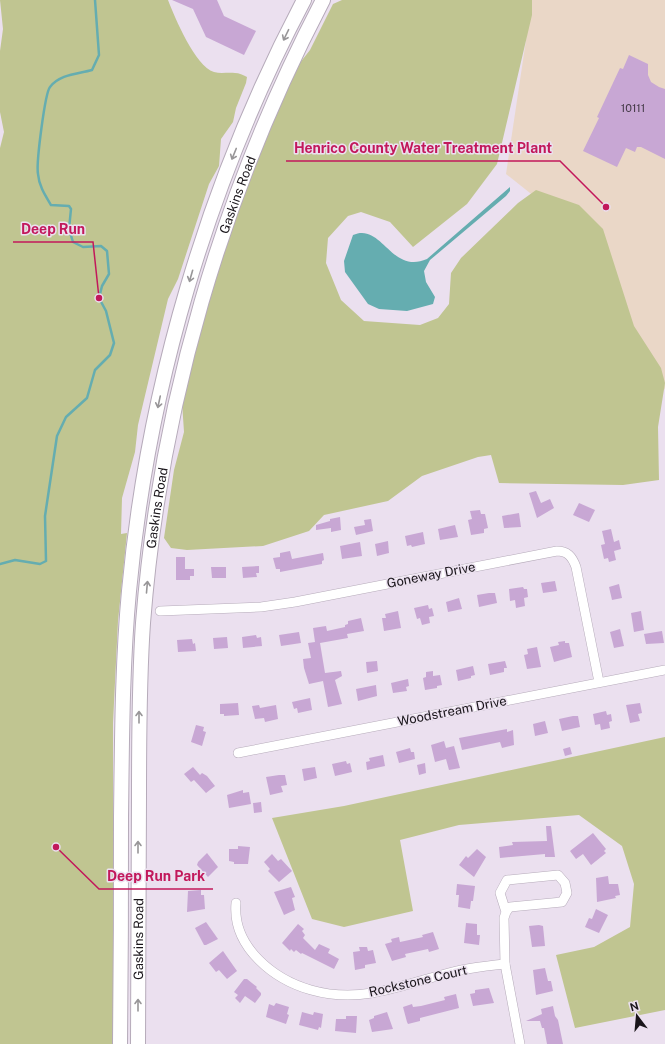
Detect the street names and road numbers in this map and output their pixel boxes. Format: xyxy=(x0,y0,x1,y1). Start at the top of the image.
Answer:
street label: Gaskins Road xyxy=(216,154,258,236)
street label: Gaskins Road xyxy=(143,466,170,549)
street label: Goneway Drive xyxy=(385,559,477,591)
street label: Woodstream Drive xyxy=(396,693,508,729)
street label: Gaskins Road xyxy=(131,898,146,980)
street label: Rockstone Court xyxy=(367,962,469,1000)

